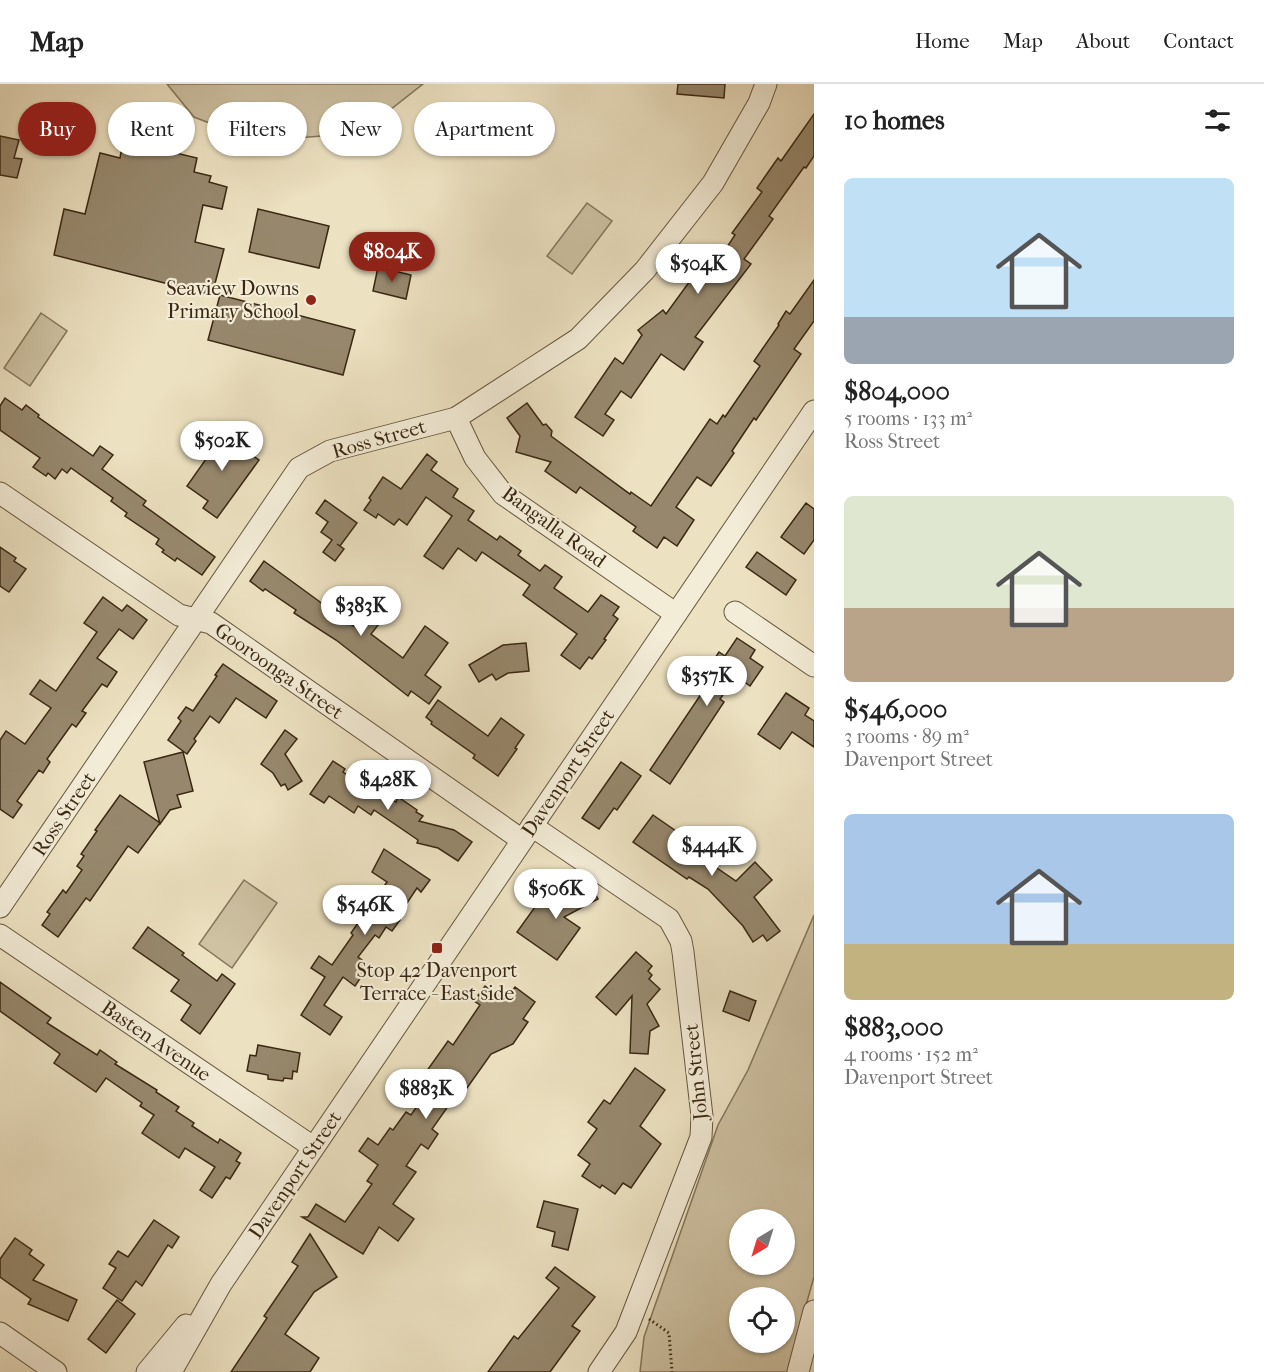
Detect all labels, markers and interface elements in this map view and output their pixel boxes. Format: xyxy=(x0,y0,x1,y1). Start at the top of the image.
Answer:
text: Map xyxy=(30,25,84,58)
text: Home xyxy=(915,29,970,53)
text: Map xyxy=(1003,29,1043,53)
text: About xyxy=(1076,29,1130,53)
text: Contact xyxy=(1163,29,1234,53)
chip: Buy xyxy=(18,102,96,156)
chip: Rent xyxy=(108,102,195,156)
chip: Filters xyxy=(207,102,307,156)
chip: New xyxy=(319,102,402,156)
chip: Apartment xyxy=(414,102,555,156)
icon: filters xyxy=(1201,104,1234,137)
text: 10 homes xyxy=(844,105,945,136)
icon: home xyxy=(985,217,1093,325)
pin: $804K xyxy=(350,232,434,283)
text: $804K xyxy=(363,240,421,263)
pin: $504K xyxy=(656,244,740,295)
text: $504K xyxy=(670,252,726,275)
place label: Seaview Downs Primary School xyxy=(166,277,299,323)
marker: Seaview Downs Primary School xyxy=(304,293,318,307)
text: $804,000 xyxy=(844,376,950,407)
text: 5 rooms · 133 m² xyxy=(844,407,972,430)
street label: Ross Street xyxy=(330,415,428,463)
pin: $502K xyxy=(180,421,264,472)
text: $502K xyxy=(194,429,250,452)
text: Ross Street xyxy=(844,430,940,453)
street label: Bangalla Road xyxy=(498,482,611,573)
icon: home xyxy=(985,535,1093,643)
pin: $383K xyxy=(319,586,403,637)
text: $383K xyxy=(335,594,387,617)
street label: Gooroonga Street xyxy=(210,618,348,724)
pin: $357K xyxy=(665,656,749,707)
text: $357K xyxy=(681,664,733,687)
text: $546,000 xyxy=(844,694,947,725)
street label: Davenport Street xyxy=(517,705,619,841)
text: 3 rooms · 89 m² xyxy=(844,725,969,748)
text: Davenport Street xyxy=(844,748,993,771)
pin: $428K xyxy=(346,760,430,811)
street label: Ross Street xyxy=(28,768,100,860)
text: $428K xyxy=(359,768,417,791)
pin: $444K xyxy=(670,826,754,877)
text: $444K xyxy=(681,834,743,857)
icon: home xyxy=(985,853,1093,961)
pin: $506K xyxy=(514,869,598,920)
text: $506K xyxy=(528,877,584,900)
pin: $546K xyxy=(323,885,407,936)
text: $546K xyxy=(337,893,393,916)
marker: Stop 42 Davenport Terrace - East side xyxy=(430,941,444,955)
place label: Stop 42 Davenport Terrace - East side xyxy=(356,959,518,1005)
street label: Basten Avenue xyxy=(97,996,215,1086)
text: $883,000 xyxy=(844,1012,944,1043)
street label: John Street xyxy=(679,1023,713,1123)
text: 4 rooms · 152 m² xyxy=(844,1043,978,1066)
text: Davenport Street xyxy=(844,1066,993,1089)
pin: $883K xyxy=(384,1069,468,1120)
text: $883K xyxy=(399,1077,453,1100)
street label: Davenport Street xyxy=(244,1107,346,1243)
north arrow xyxy=(729,1209,795,1275)
map controls xyxy=(729,1209,795,1353)
button: locate xyxy=(729,1287,795,1353)

